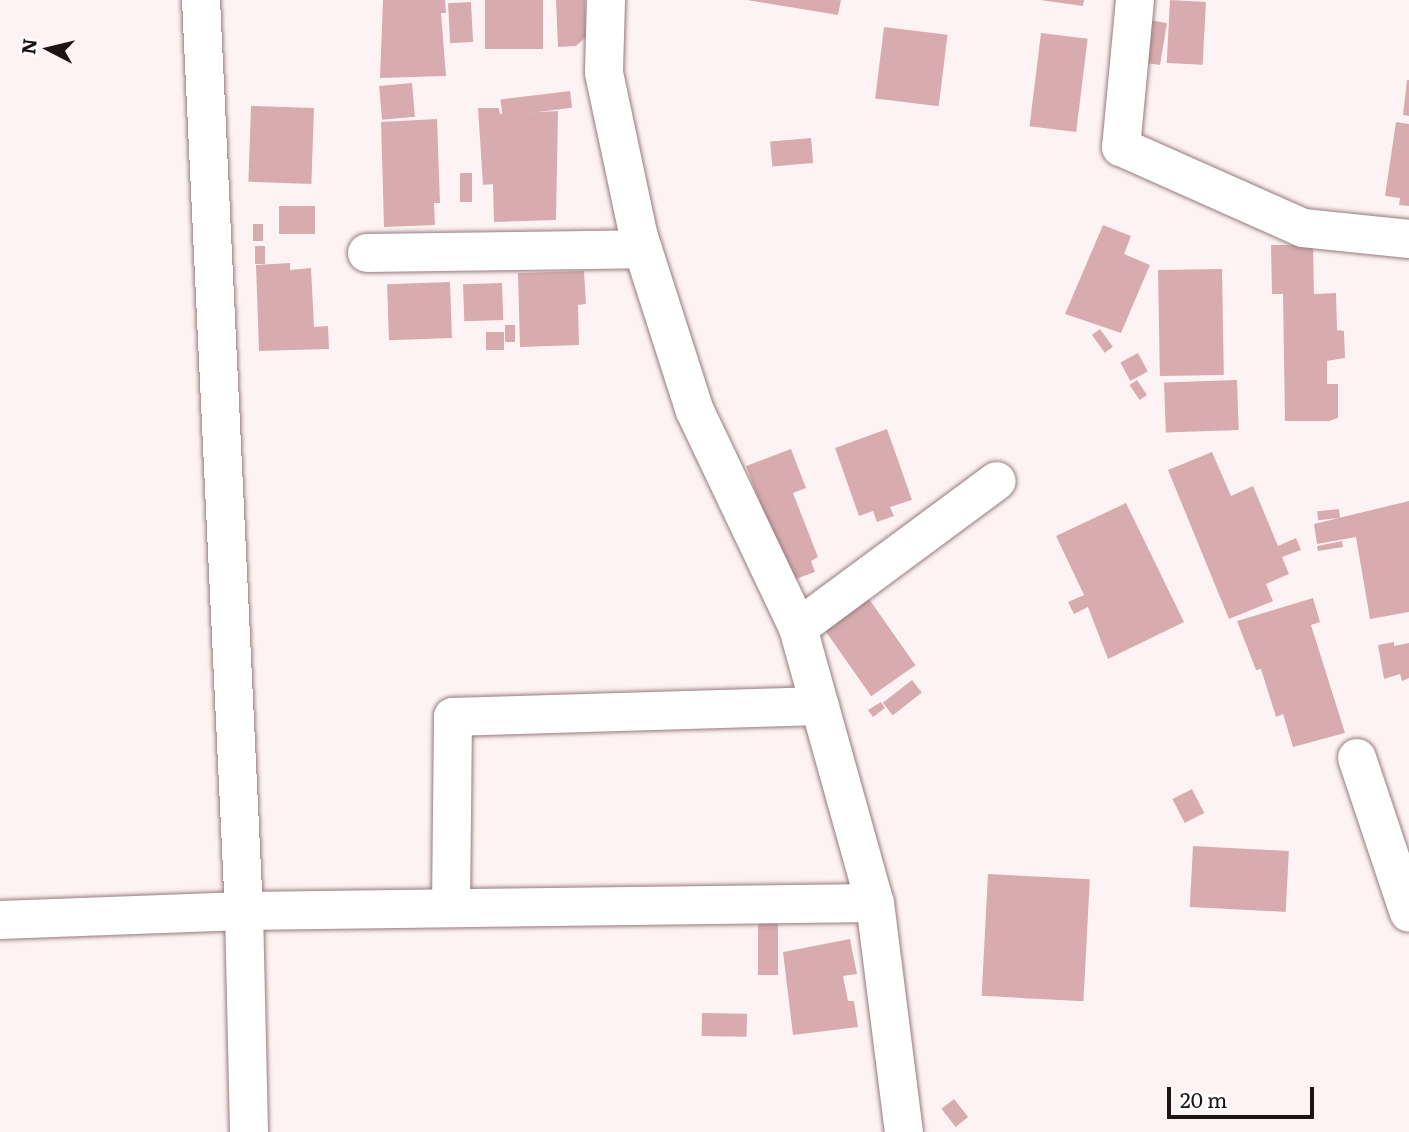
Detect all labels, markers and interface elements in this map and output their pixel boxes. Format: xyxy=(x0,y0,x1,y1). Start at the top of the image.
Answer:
north arrow xyxy=(14,14,84,84)
text: N xyxy=(13,37,43,56)
scale bar xyxy=(1171,1072,1318,1116)
text: 20 m xyxy=(1180,1083,1227,1114)

